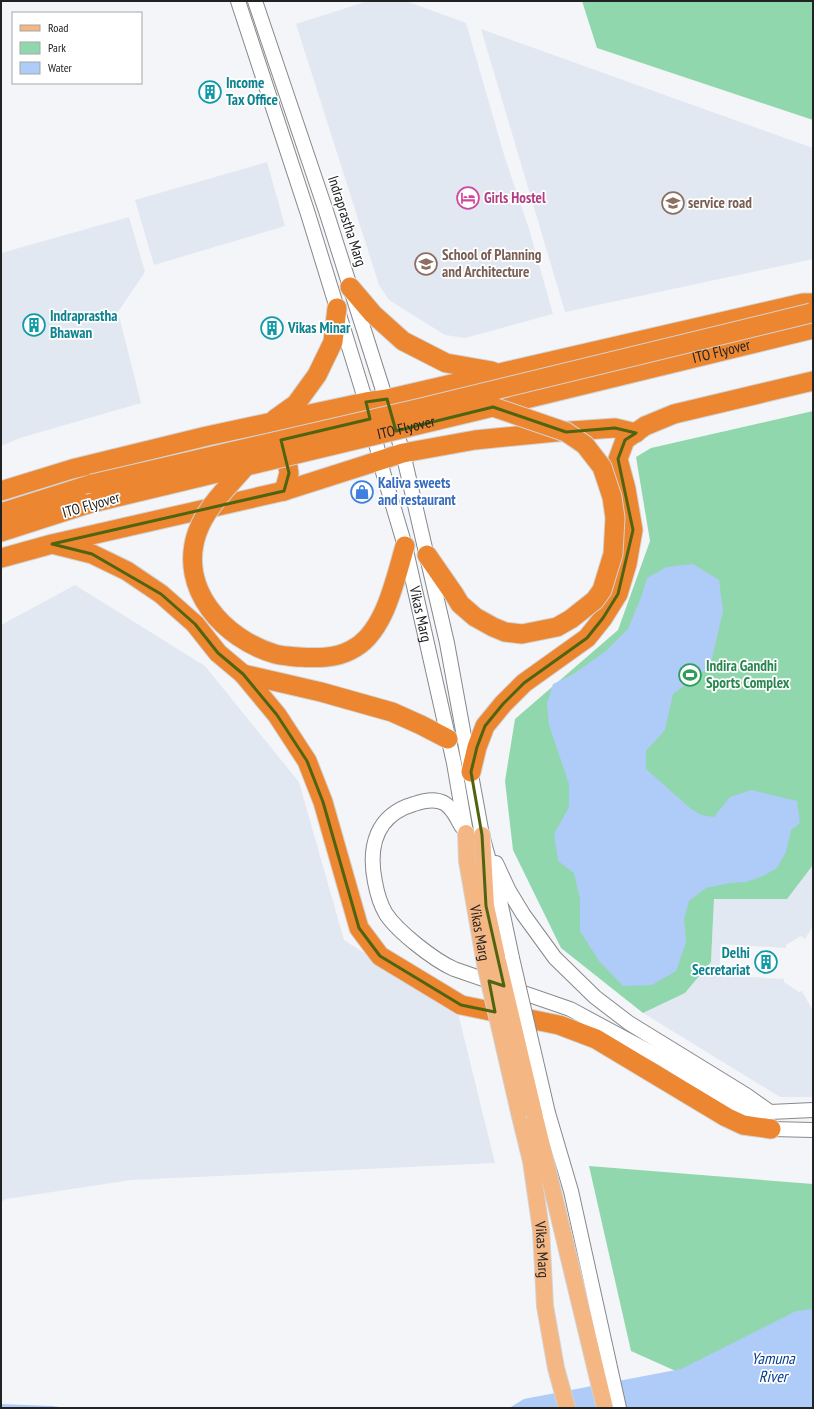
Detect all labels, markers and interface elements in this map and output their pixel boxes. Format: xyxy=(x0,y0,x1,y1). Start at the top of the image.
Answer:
legend xyxy=(12,12,142,84)
text: Road xyxy=(48,20,68,35)
text: Park xyxy=(48,40,66,55)
text: Water xyxy=(48,60,73,75)
place label: Income Tax Office xyxy=(226,73,278,109)
building icon: Income Tax Office xyxy=(197,79,223,105)
street label: Indraprastha Marg xyxy=(324,173,371,269)
hotel icon: Girls Hostel xyxy=(455,185,481,211)
place label: Girls Hostel xyxy=(484,188,546,207)
school or university icon: service road xyxy=(660,190,686,216)
place label: service road xyxy=(688,193,752,212)
place label: School of Planning and Architecture xyxy=(442,245,542,281)
school or university icon: School of Planning and Architecture xyxy=(413,251,439,277)
place label: Indraprastha Bhawan xyxy=(50,306,117,342)
building icon: Indraprastha Bhawan xyxy=(21,312,47,338)
building icon: Vikas Minar xyxy=(259,315,285,341)
place label: Vikas Minar xyxy=(287,318,351,337)
street label: ITO Flyover xyxy=(690,334,753,367)
street label: ITO Flyover xyxy=(375,411,438,443)
place label: Kaliva sweets and restaurant xyxy=(378,473,456,509)
shop icon: Kaliva sweets and restaurant xyxy=(349,479,375,505)
street label: ITO Flyover xyxy=(60,487,123,522)
street label: Vikas Marg xyxy=(405,583,436,644)
place label: Indira Gandhi Sports Complex xyxy=(706,656,790,692)
sports icon: Indira Gandhi Sports Complex xyxy=(677,662,703,688)
street label: Vikas Marg xyxy=(466,902,494,962)
place label: Delhi Secretariat xyxy=(692,943,751,979)
building icon: Delhi Secretariat xyxy=(753,949,779,975)
street label: Vikas Marg xyxy=(531,1219,554,1278)
water label: Yamuna River xyxy=(751,1348,796,1386)

